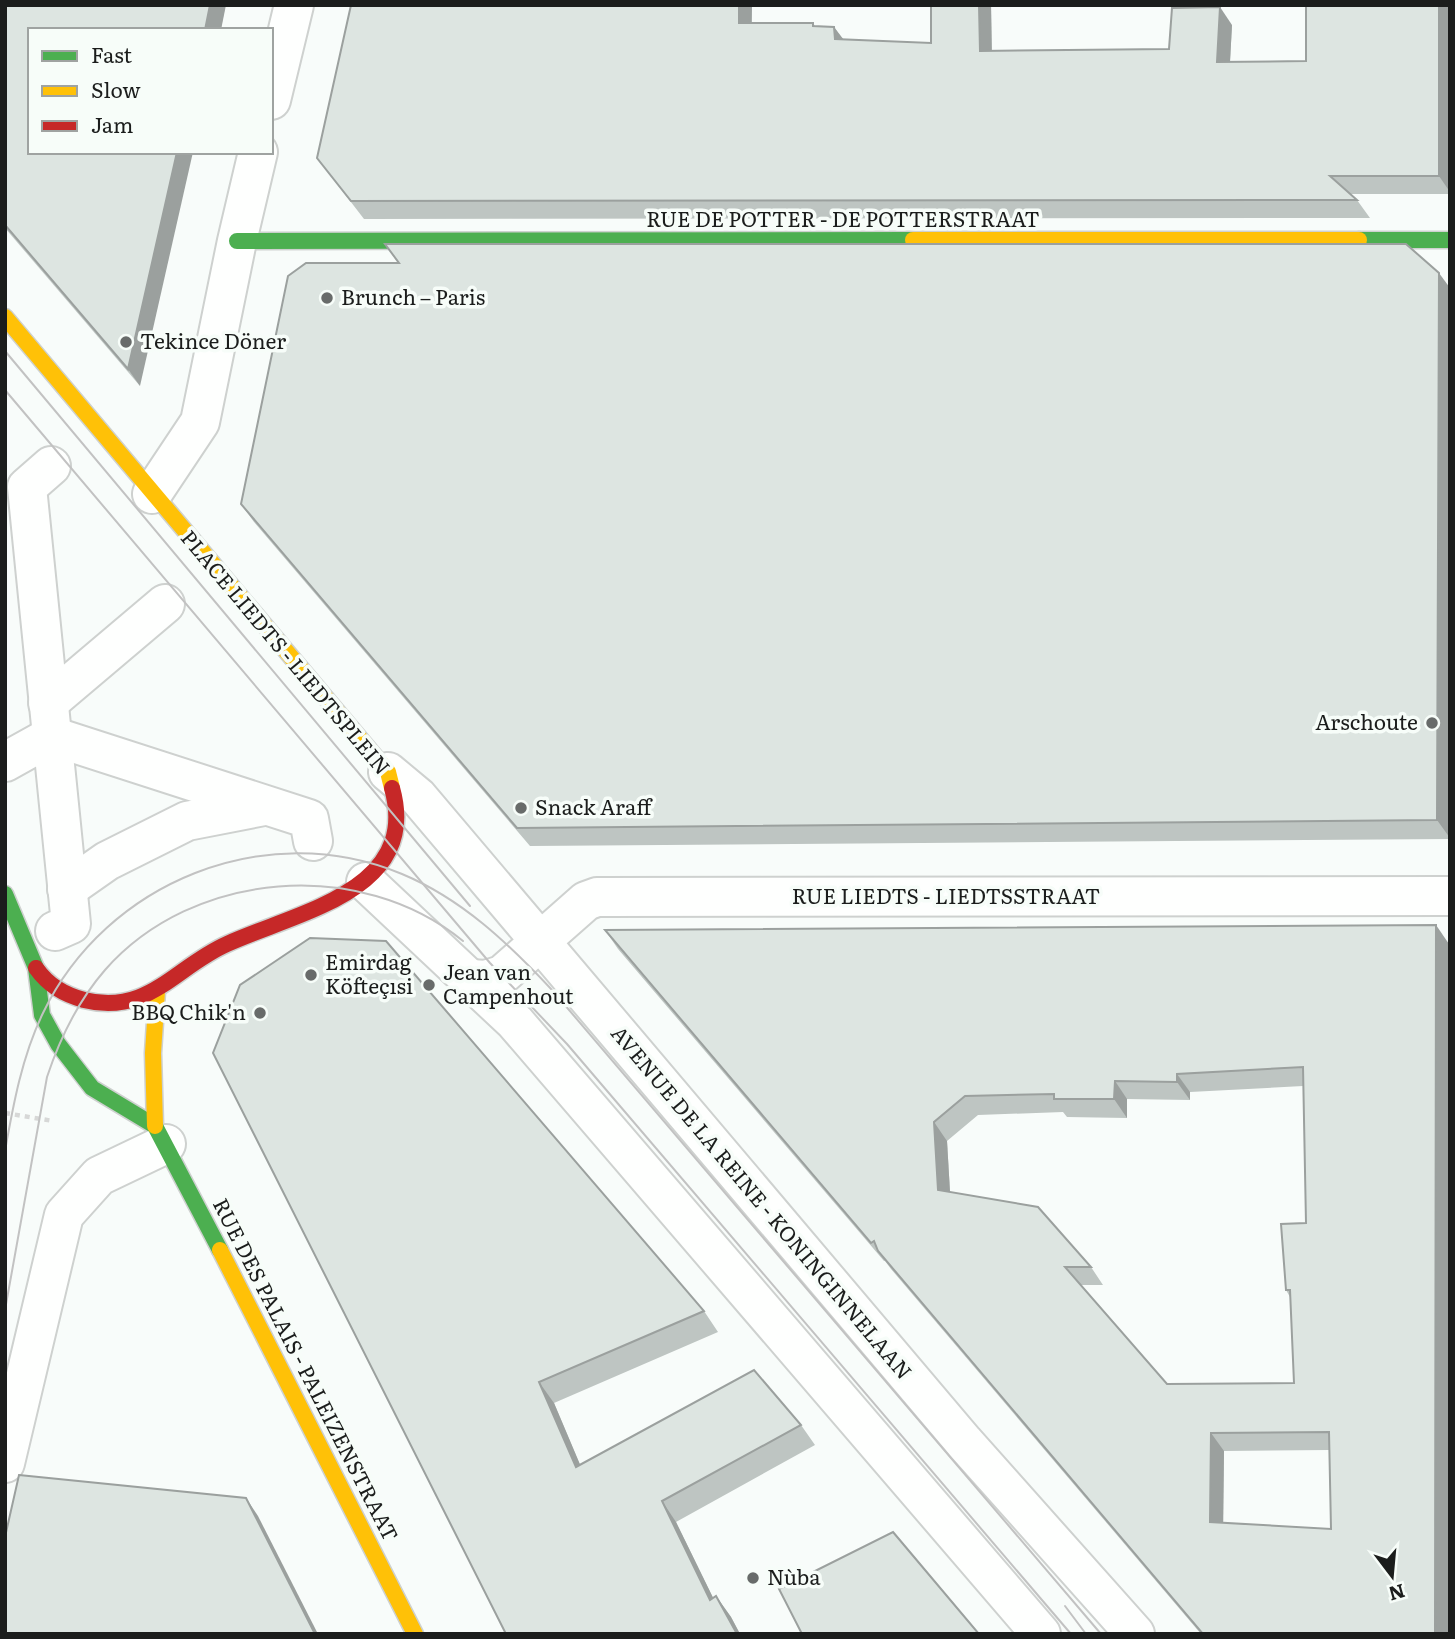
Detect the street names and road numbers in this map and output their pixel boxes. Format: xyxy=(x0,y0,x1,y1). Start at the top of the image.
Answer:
street label: RUE DE POTTER - DE POTTERSTRAAT xyxy=(646,202,1040,233)
street label: PLACE LIEDTS - LIEDTSPLEIN xyxy=(175,522,399,781)
street label: RUE LIEDTS - LIEDTSSTRAAT xyxy=(792,879,1100,910)
street label: AVENUE DE LA REINE - KONINGINNELAAN xyxy=(605,1018,921,1385)
street label: RUE DES PALAIS - PALEIZENSTRAAT xyxy=(207,1192,408,1546)

